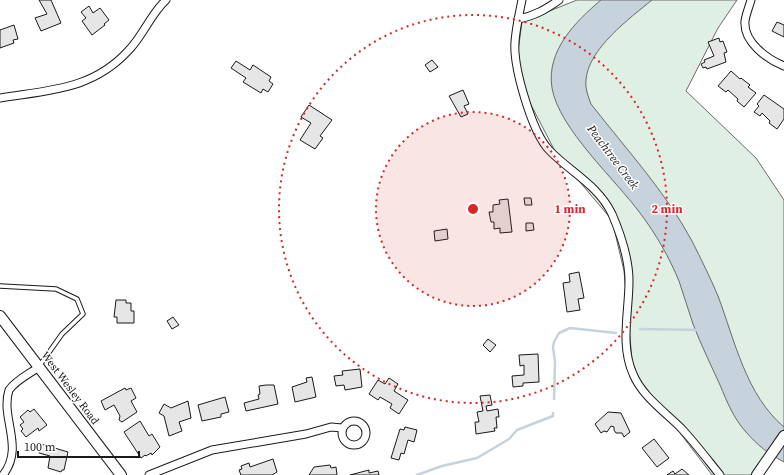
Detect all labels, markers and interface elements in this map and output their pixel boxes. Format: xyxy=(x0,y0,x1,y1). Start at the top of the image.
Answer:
water label: Peachtree Creek xyxy=(583,121,643,193)
text: 1 min xyxy=(554,201,586,217)
text: 2 min xyxy=(651,201,683,217)
centre of rings xyxy=(466,202,480,216)
street label: West Wesley Road xyxy=(38,348,103,428)
scale bar xyxy=(18,433,139,459)
text: 100 m xyxy=(24,439,56,455)

